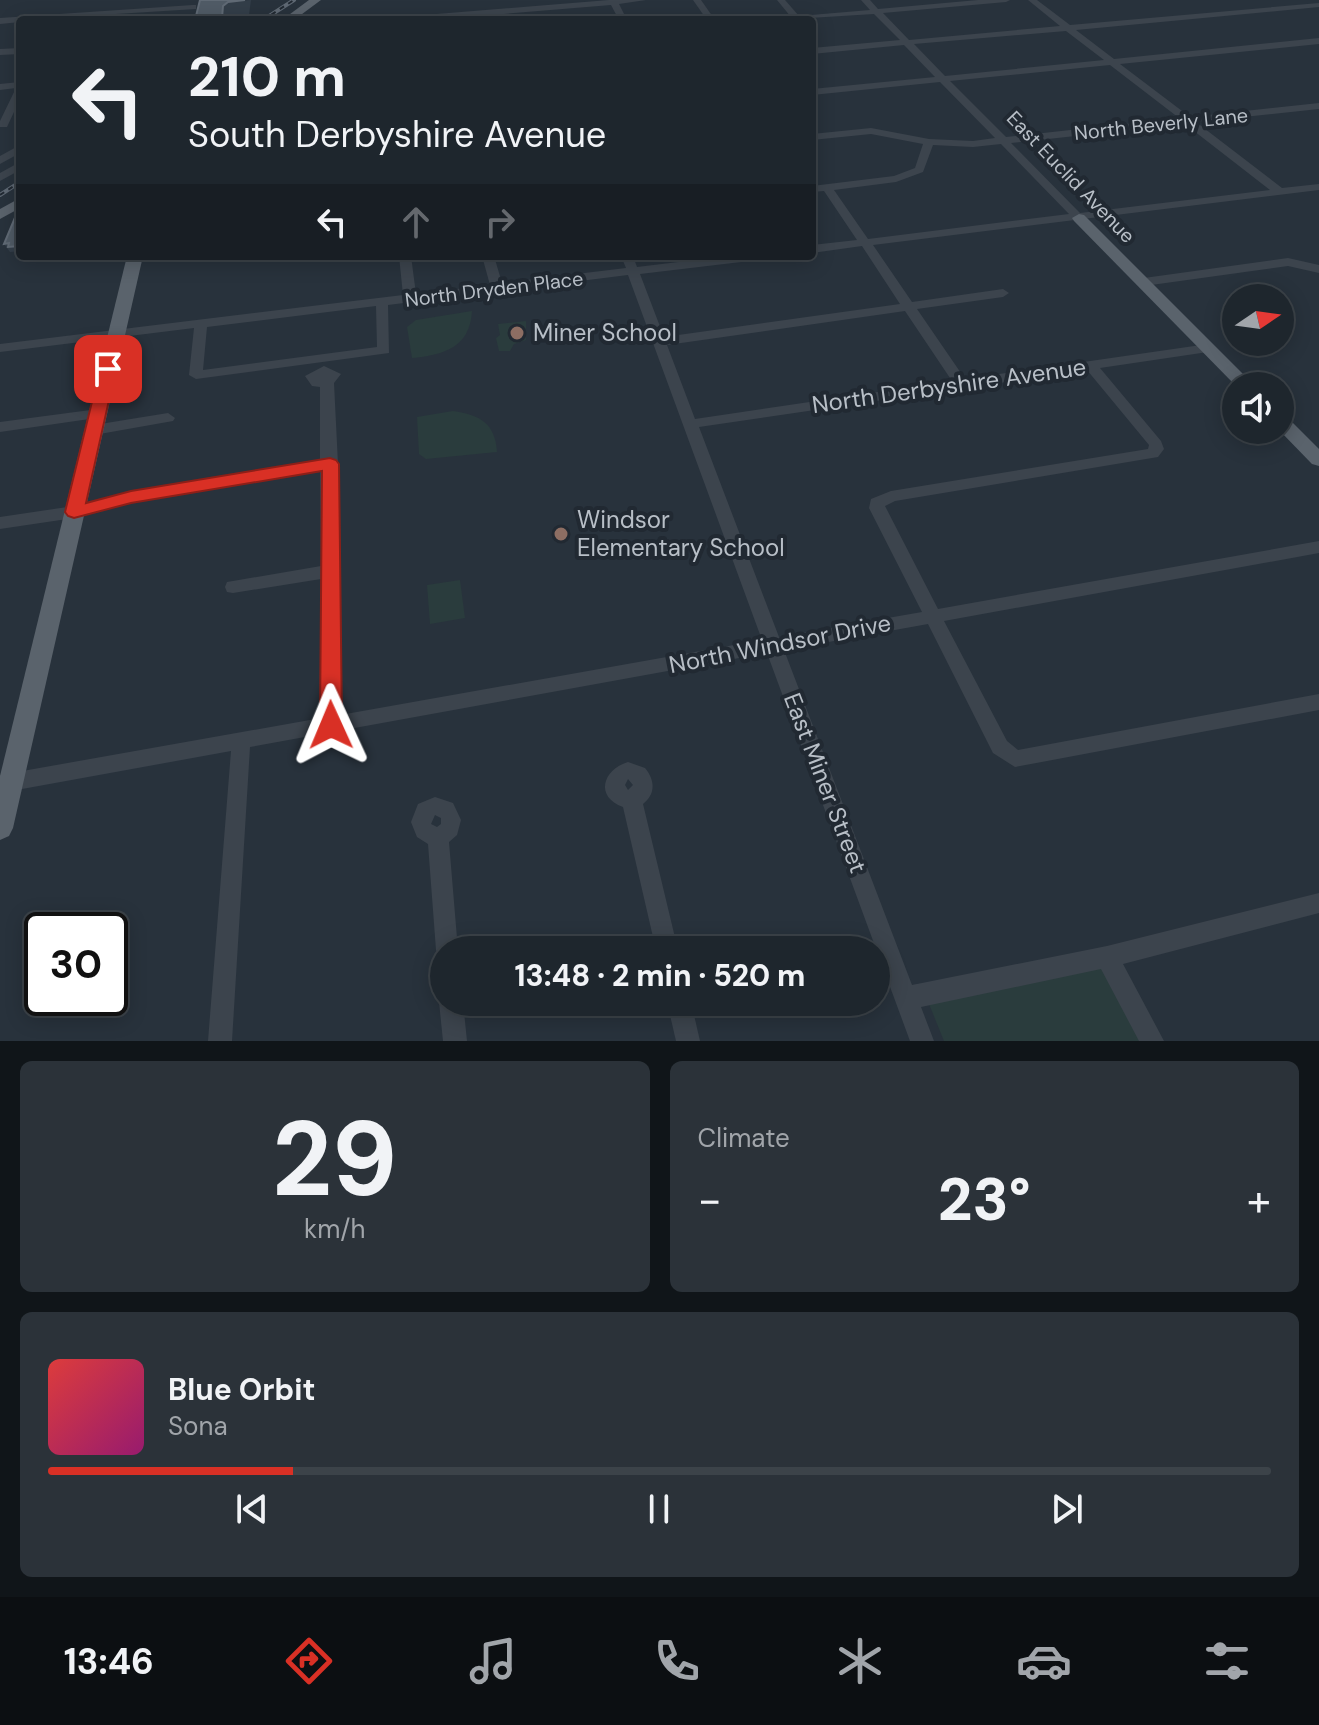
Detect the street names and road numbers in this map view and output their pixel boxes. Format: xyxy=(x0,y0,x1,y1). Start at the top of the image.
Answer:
street label: North Beverly Lane xyxy=(1073,102,1249,146)
street label: East Euclid Avenue xyxy=(1001,105,1141,249)
street label: North Dryden Place xyxy=(403,265,585,313)
street label: North Derbyshire Avenue xyxy=(810,351,1088,420)
street label: North Windsor Drive xyxy=(666,607,894,680)
street label: East Miner Street xyxy=(777,688,874,877)

